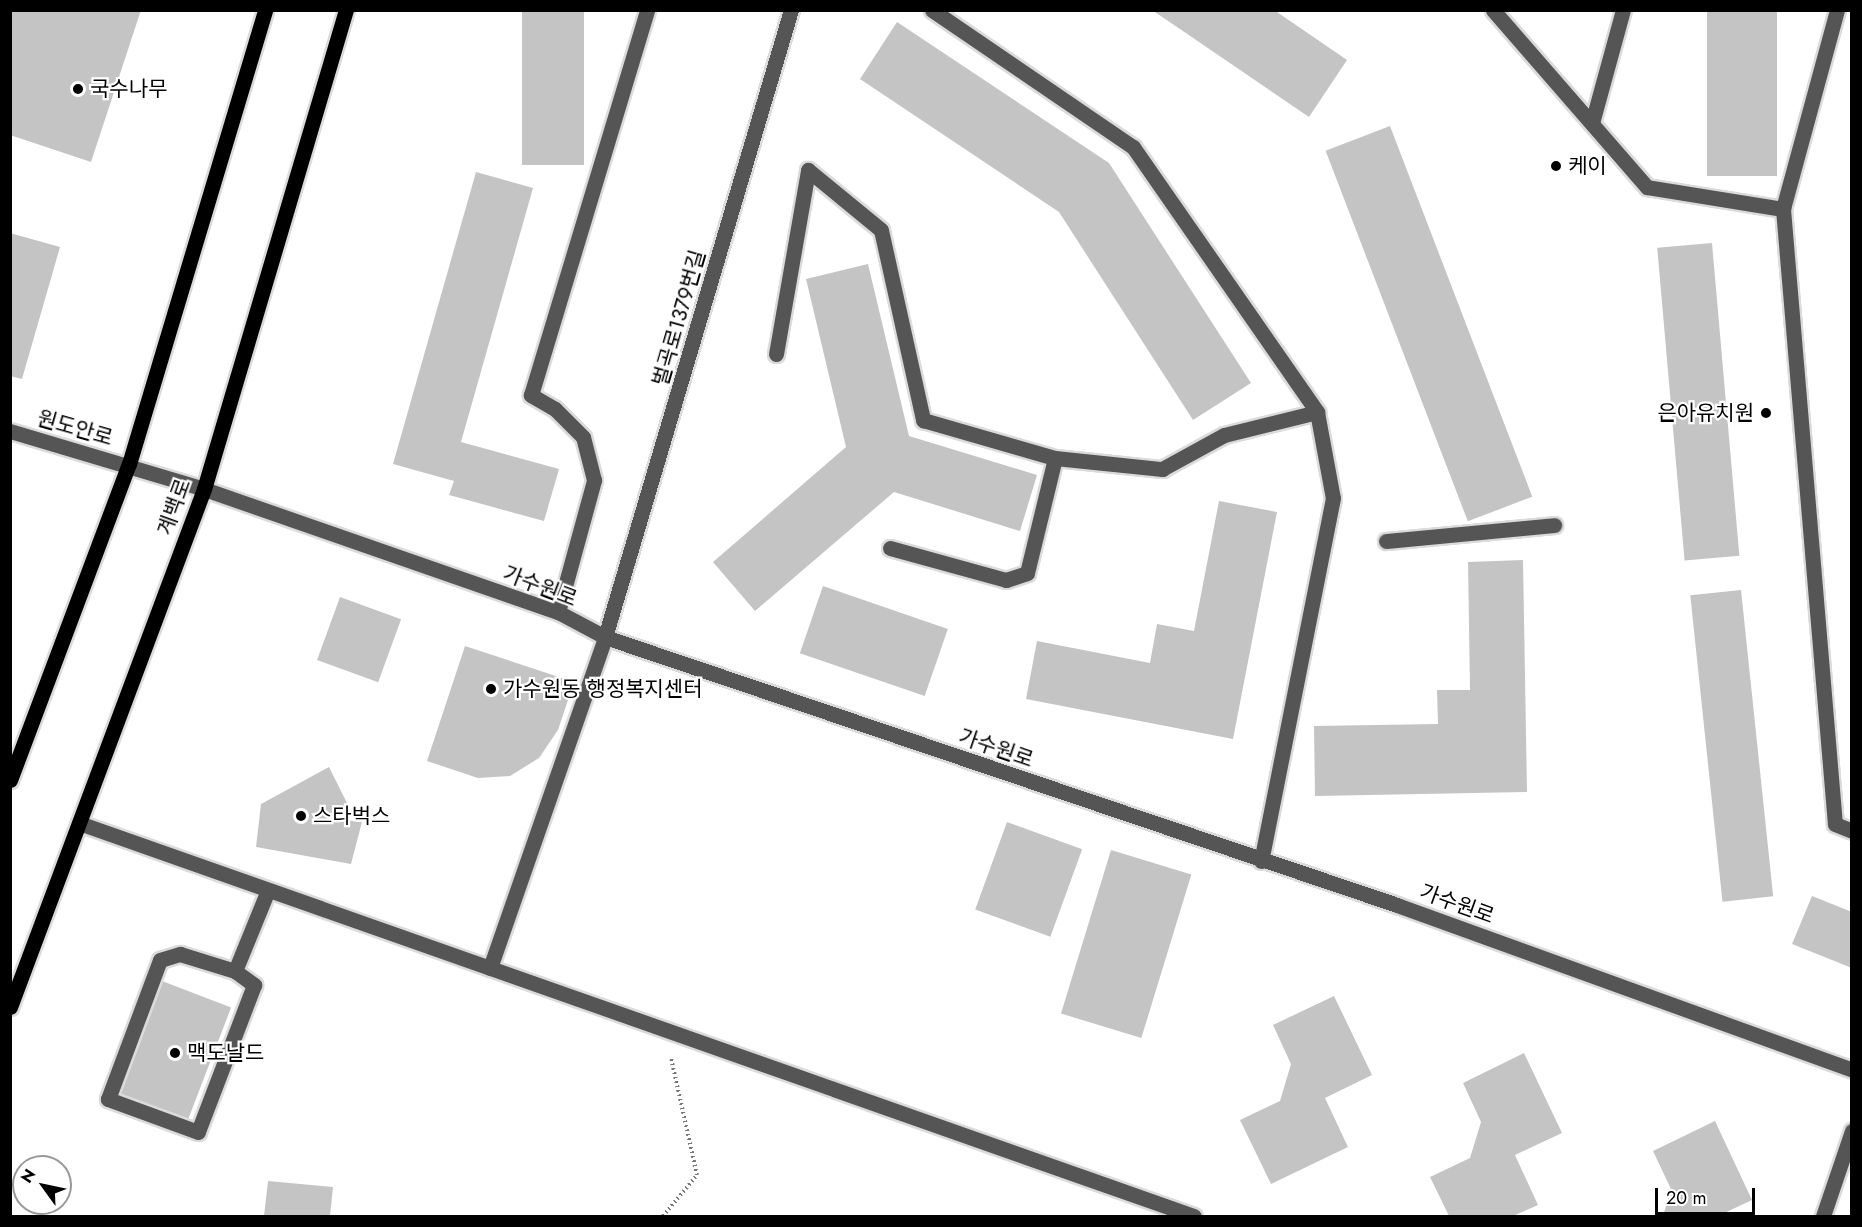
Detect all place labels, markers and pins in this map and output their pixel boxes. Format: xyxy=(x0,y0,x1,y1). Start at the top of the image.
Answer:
place label: 국수나무 xyxy=(90,76,167,102)
marker: 국수나무 xyxy=(71,82,85,96)
place label: 케이 xyxy=(1568,153,1607,179)
marker: 케이 xyxy=(1549,159,1563,173)
place label: 은아유치원 xyxy=(1657,400,1754,426)
marker: 은아유치원 xyxy=(1759,406,1773,420)
place label: 가수원동 행정복지센터 xyxy=(503,676,702,702)
marker: 가수원동 행정복지센터 xyxy=(484,682,498,696)
place label: 스타벅스 xyxy=(313,803,390,829)
marker: 스타벅스 xyxy=(294,809,308,823)
place label: 맥도날드 xyxy=(187,1040,264,1066)
marker: 맥도날드 xyxy=(168,1046,182,1060)

